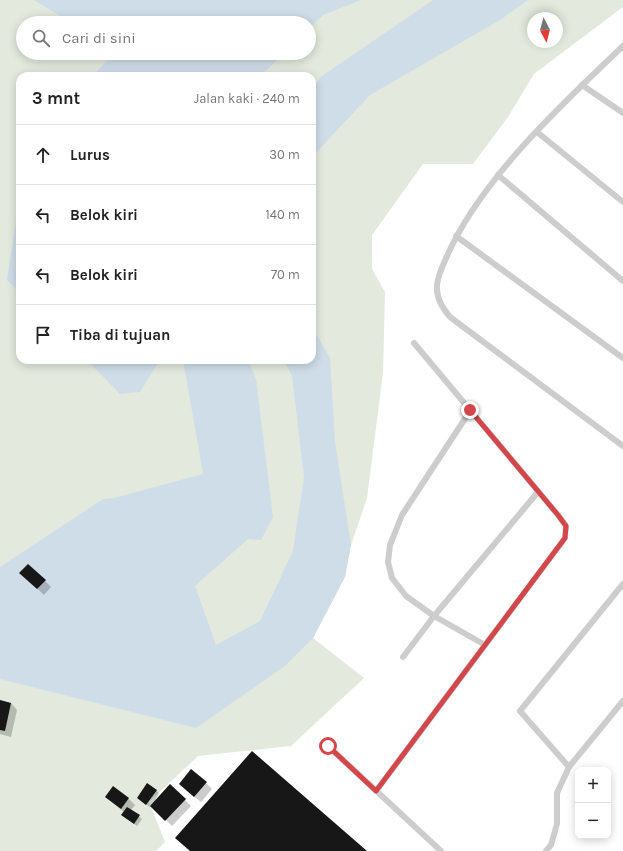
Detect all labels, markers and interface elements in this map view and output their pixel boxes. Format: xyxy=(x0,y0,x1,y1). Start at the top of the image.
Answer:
north arrow xyxy=(527,12,563,48)
search box xyxy=(16,16,316,60)
icon: search xyxy=(30,27,52,49)
text: Cari di sini xyxy=(62,29,136,47)
text: 3 mnt xyxy=(32,88,80,108)
text: Jalan kaki · 240 m xyxy=(194,91,300,106)
icon: ahead xyxy=(32,144,54,166)
text: Lurus xyxy=(70,146,110,164)
text: 30 m xyxy=(269,147,300,162)
icon: left xyxy=(32,204,54,226)
text: Belok kiri xyxy=(70,206,138,224)
text: 140 m xyxy=(265,207,300,222)
icon: left xyxy=(32,264,54,286)
text: Belok kiri xyxy=(70,266,138,284)
text: 70 m xyxy=(271,267,300,282)
icon: arrive xyxy=(32,324,54,346)
text: Tiba di tujuan xyxy=(70,326,170,344)
route end xyxy=(461,401,479,419)
route start xyxy=(319,737,337,755)
map controls xyxy=(575,767,611,839)
button: + xyxy=(575,767,611,803)
button: − xyxy=(575,803,611,839)

